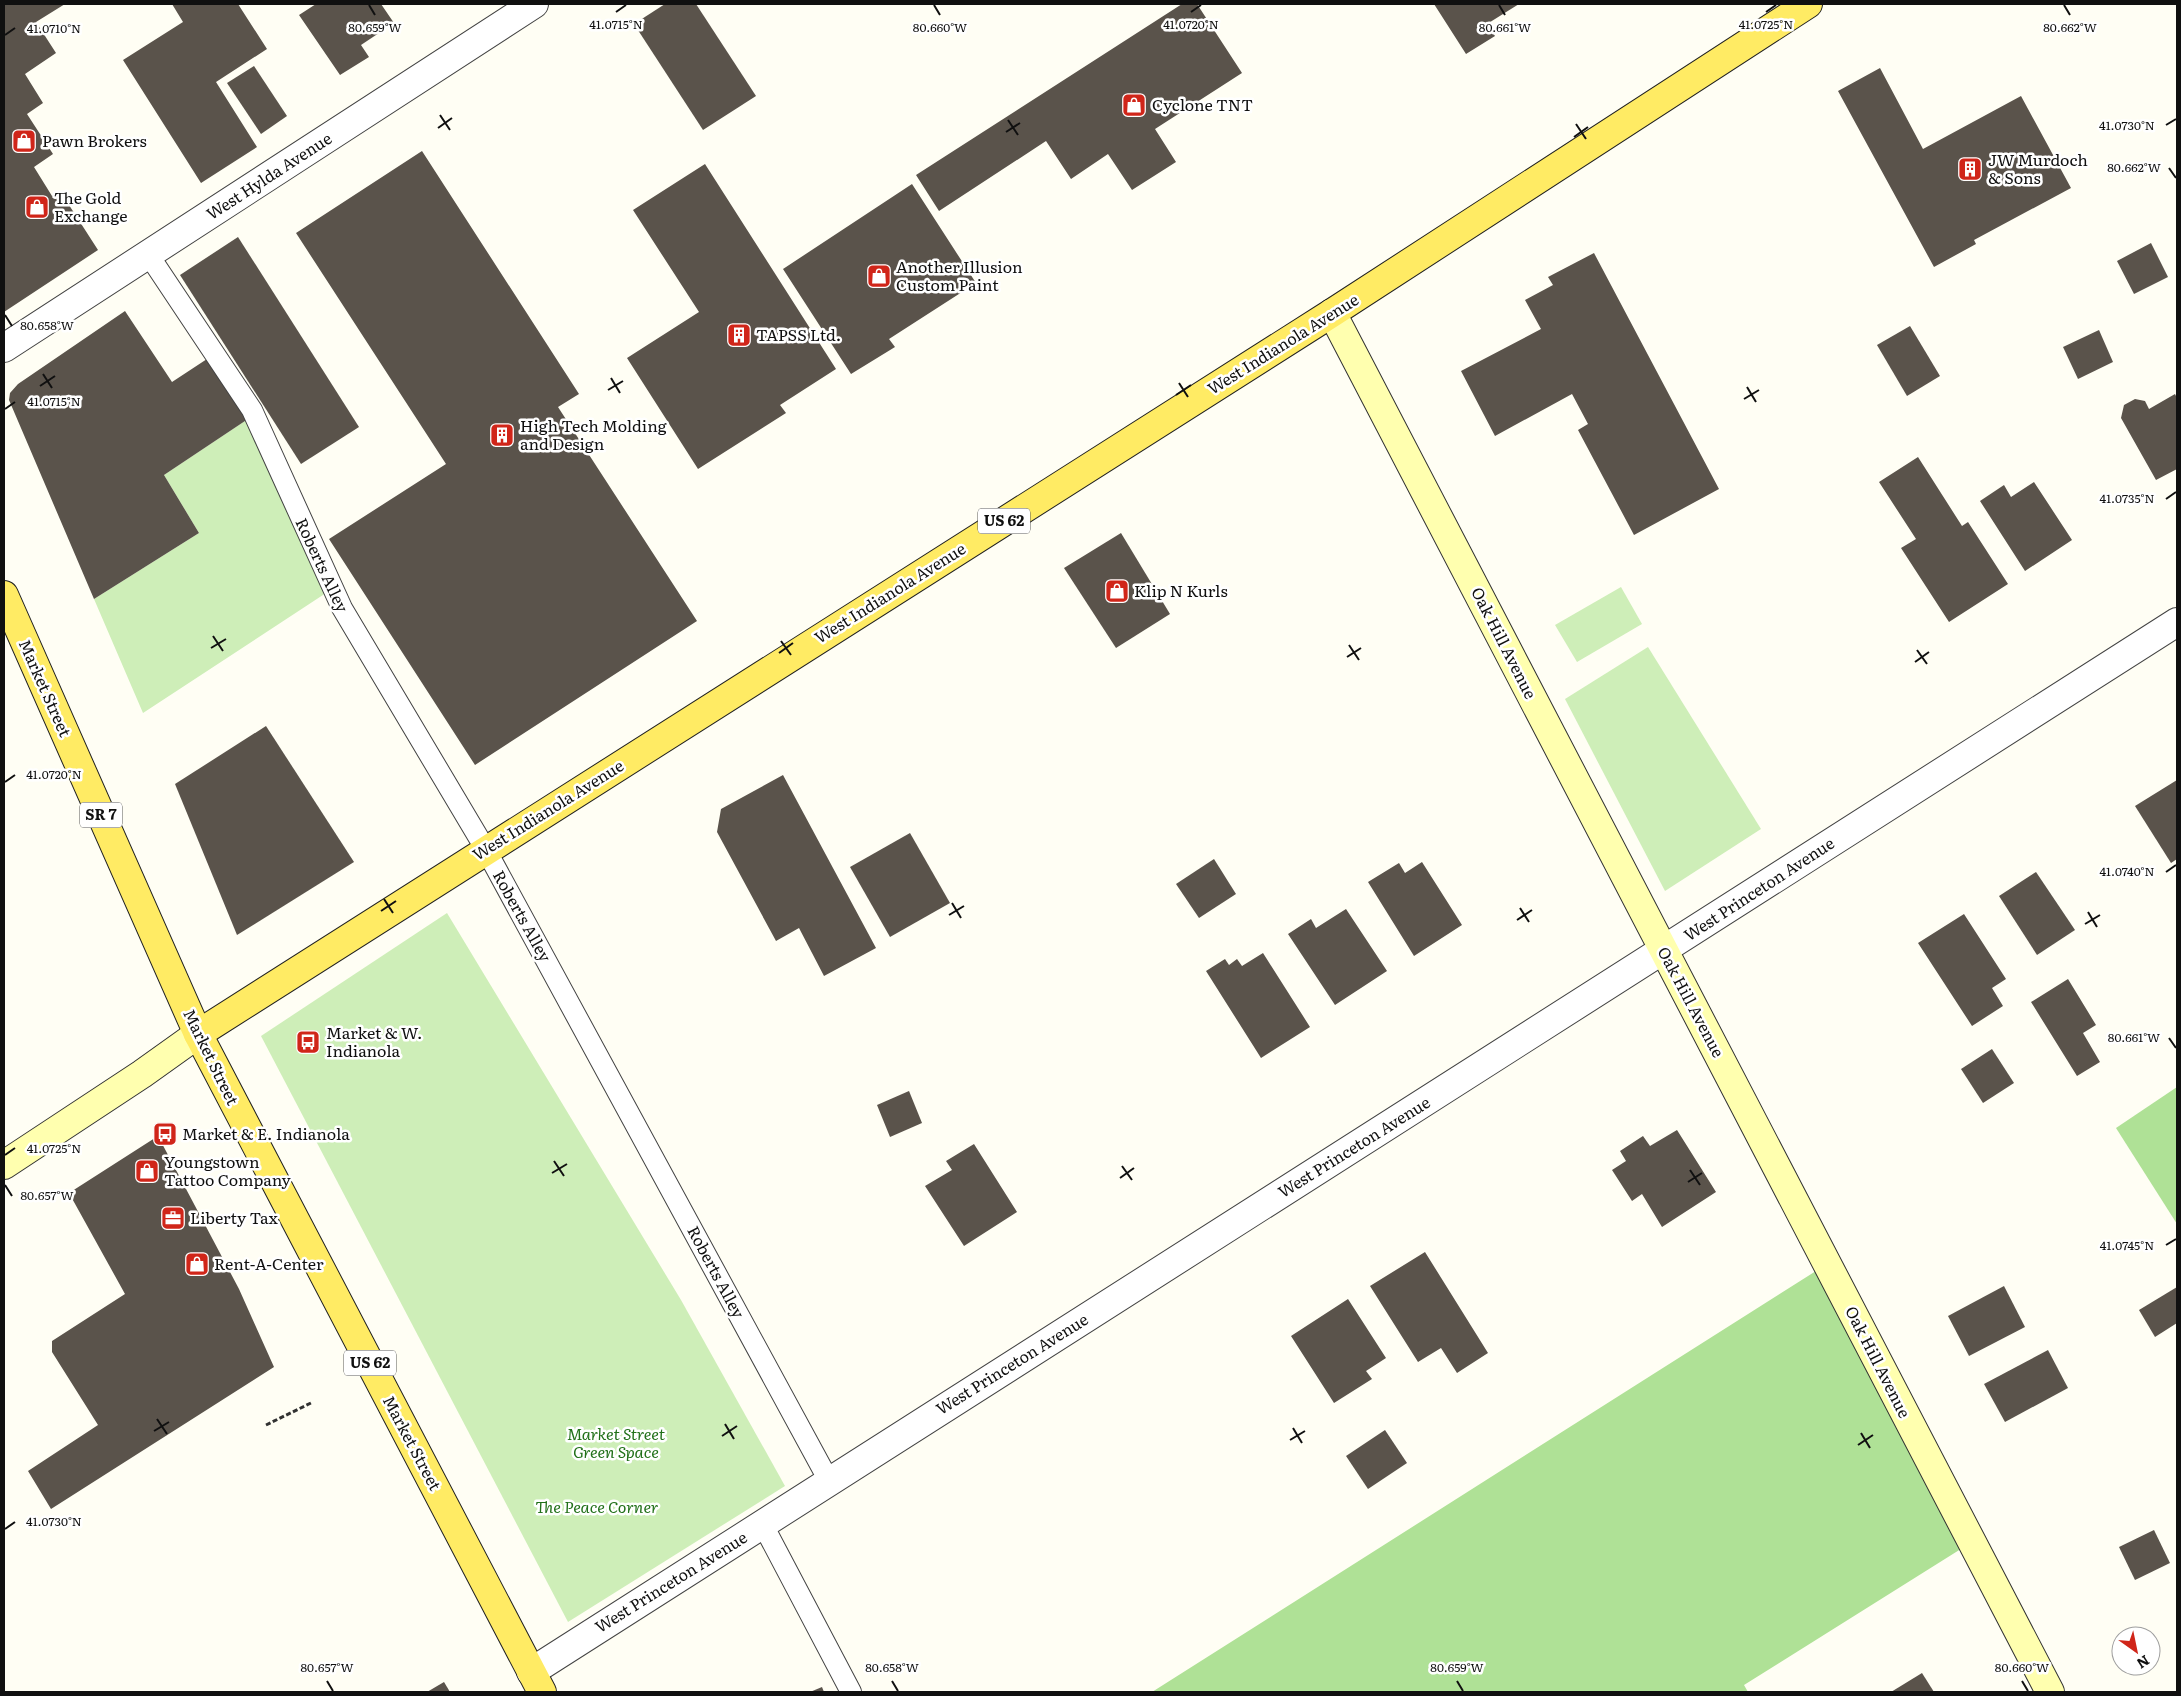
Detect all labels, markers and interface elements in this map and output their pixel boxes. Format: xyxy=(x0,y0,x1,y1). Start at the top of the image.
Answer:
text: 41.0715°N xyxy=(589,15,643,33)
text: 41.0720°N xyxy=(1163,15,1219,33)
text: 41.0725°N xyxy=(1739,15,1793,33)
text: 80.659°W xyxy=(348,18,402,36)
text: 80.660°W xyxy=(913,18,967,36)
text: 80.661°W xyxy=(1479,18,1531,36)
text: 80.662°W xyxy=(2043,18,2097,36)
text: 41.0710°N xyxy=(27,19,81,37)
shop icon: Cyclone TNT xyxy=(1121,92,1147,118)
place label: Cyclone TNT xyxy=(1152,92,1253,116)
text: 41.0730°N xyxy=(2099,116,2155,134)
street label: West Hylda Avenue xyxy=(201,126,336,225)
shop icon: Pawn Brokers xyxy=(11,128,37,154)
place label: Pawn Brokers xyxy=(42,128,147,152)
place label: JW Murdoch & Sons xyxy=(1988,147,2088,189)
building icon: JW Murdoch & Sons xyxy=(1957,156,1983,182)
text: 80.662°W xyxy=(2107,158,2161,176)
place label: The Gold Exchange xyxy=(54,185,127,227)
shop icon: The Gold Exchange xyxy=(24,194,50,220)
place label: Another Illusion Custom Paint xyxy=(896,254,1023,296)
shop icon: Another Illusion Custom Paint xyxy=(866,263,892,289)
street label: West Indianola Avenue xyxy=(1202,287,1363,400)
text: 80.658°W xyxy=(20,316,74,334)
building icon: TAPSS Ltd. xyxy=(726,322,752,348)
place label: TAPSS Ltd. xyxy=(756,322,841,346)
text: 41.0715°N xyxy=(27,392,81,410)
place label: High Tech Molding and Design xyxy=(520,413,667,455)
building icon: High Tech Molding and Design xyxy=(489,422,515,448)
text: 41.0735°N xyxy=(2100,489,2154,507)
road number: US 62 xyxy=(978,508,1030,534)
street label: Roberts Alley xyxy=(291,513,356,616)
street label: West Indianola Avenue xyxy=(809,536,970,649)
shop icon: Klip N Kurls xyxy=(1104,578,1130,604)
place label: Klip N Kurls xyxy=(1134,578,1228,602)
street label: Oak Hill Avenue xyxy=(1466,582,1543,703)
street label: Market Street xyxy=(14,635,78,741)
street label: West Indianola Avenue xyxy=(467,753,628,866)
text: 41.0720°N xyxy=(26,765,82,783)
road number: SR 7 xyxy=(80,802,122,828)
street label: West Princeton Avenue xyxy=(1678,830,1839,946)
text: 41.0740°N xyxy=(2099,862,2155,880)
street label: Roberts Alley xyxy=(488,865,558,966)
street label: Oak Hill Avenue xyxy=(1653,942,1731,1061)
street label: Market Street xyxy=(178,1004,246,1109)
place label: Market & W. Indianola xyxy=(326,1020,422,1062)
text: 80.661°W xyxy=(2108,1028,2160,1046)
bus stop icon: Market & W. Indianola xyxy=(295,1029,321,1055)
street label: West Princeton Avenue xyxy=(1273,1089,1434,1203)
bus stop icon: Market & E. Indianola xyxy=(152,1121,178,1147)
place label: Market & E. Indianola xyxy=(182,1121,350,1145)
text: 41.0725°N xyxy=(27,1139,81,1157)
place label: Youngstown Tattoo Company xyxy=(164,1149,291,1191)
shop icon: Youngstown Tattoo Company xyxy=(134,1158,160,1184)
text: 80.657°W xyxy=(20,1186,74,1204)
office icon: Liberty Tax xyxy=(160,1205,186,1231)
place label: Liberty Tax xyxy=(190,1205,279,1229)
street label: Roberts Alley xyxy=(682,1221,752,1323)
text: 41.0745°N xyxy=(2100,1236,2154,1254)
shop icon: Rent-A-Center xyxy=(184,1251,210,1277)
place label: Rent-A-Center xyxy=(214,1251,324,1275)
street label: Oak Hill Avenue xyxy=(1840,1301,1917,1422)
street label: West Princeton Avenue xyxy=(931,1306,1092,1420)
road number: US 62 xyxy=(344,1350,396,1376)
street label: Market Street xyxy=(378,1391,448,1495)
park label: Market Street Green Space xyxy=(567,1421,666,1463)
park label: The Peace Corner xyxy=(536,1494,658,1518)
text: 41.0730°N xyxy=(26,1512,82,1530)
street label: West Princeton Avenue xyxy=(590,1524,751,1638)
north arrow xyxy=(2111,1626,2161,1676)
text: N xyxy=(2133,1651,2154,1674)
text: 80.657°W xyxy=(300,1658,354,1676)
text: 80.658°W xyxy=(865,1658,919,1676)
text: 80.659°W xyxy=(1430,1658,1484,1676)
text: 80.660°W xyxy=(1995,1658,2049,1676)

